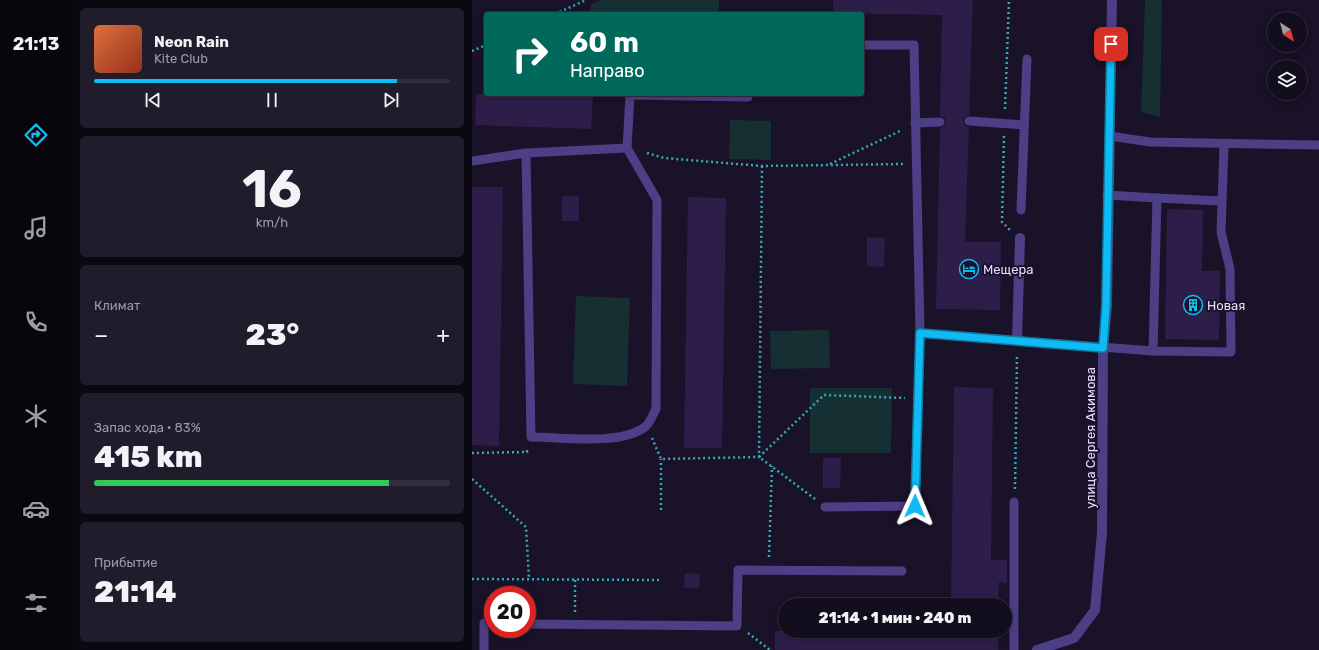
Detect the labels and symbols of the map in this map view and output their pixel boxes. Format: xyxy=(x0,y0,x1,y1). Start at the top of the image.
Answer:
north arrow xyxy=(1267,12,1307,52)
pin xyxy=(1094,27,1128,61)
hotel icon: Мещера xyxy=(958,258,980,280)
place label: Мещера xyxy=(983,262,1033,277)
building icon: Новая xyxy=(1182,294,1204,316)
place label: Новая xyxy=(1207,298,1245,313)
street label: улица Сергея Акимова xyxy=(1083,367,1098,509)
position arrow xyxy=(894,485,936,527)
speed limit sign: 20 xyxy=(484,586,536,638)

